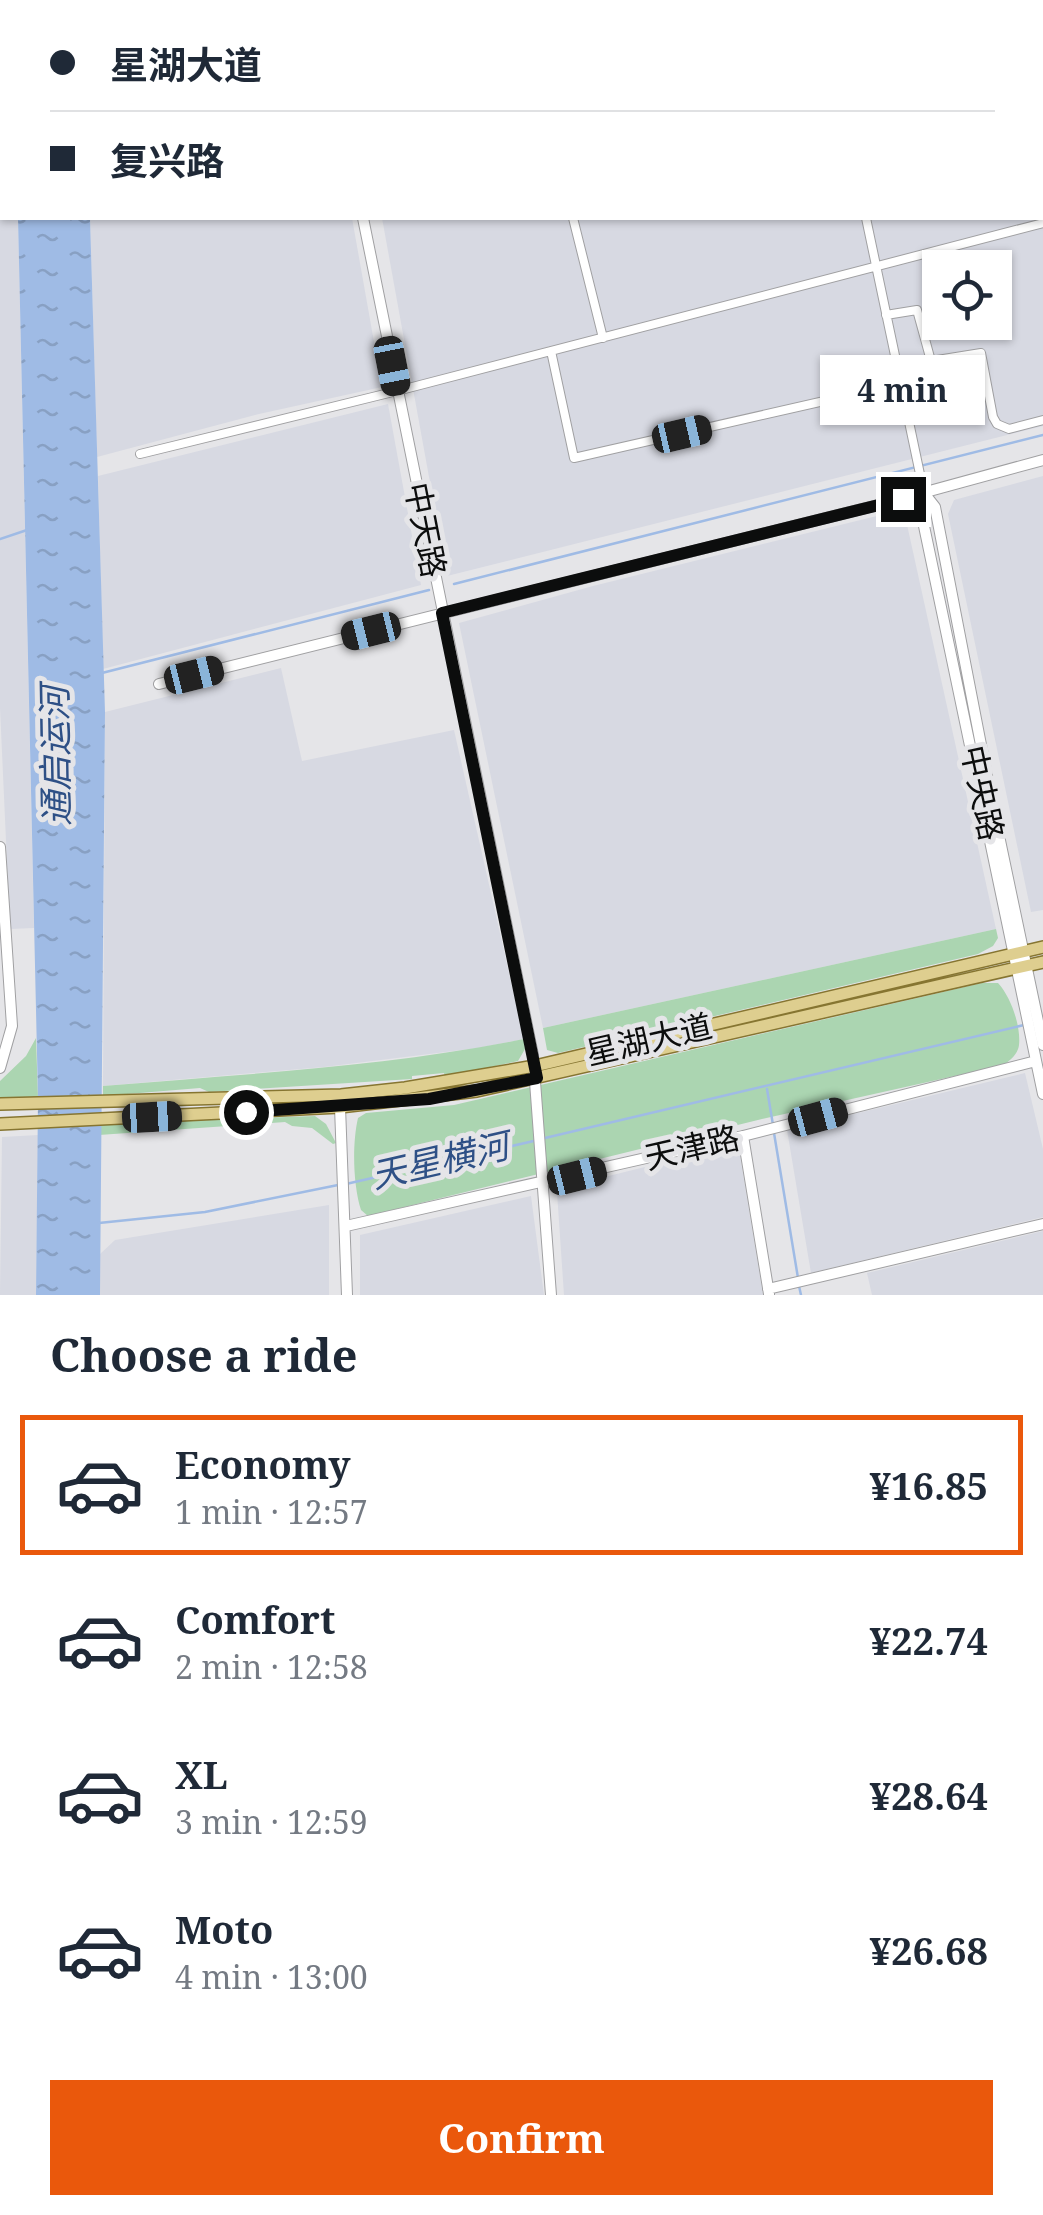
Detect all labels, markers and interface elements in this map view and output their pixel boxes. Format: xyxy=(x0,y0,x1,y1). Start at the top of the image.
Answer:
text: 星湖大道 xyxy=(110,38,262,90)
text: 复兴路 xyxy=(110,134,224,186)
map controls xyxy=(922,250,1012,340)
button: locate xyxy=(922,250,1012,340)
car xyxy=(372,334,412,398)
callout: 4 min xyxy=(820,354,986,424)
text: 4 min xyxy=(857,368,948,411)
car xyxy=(649,413,715,455)
route end xyxy=(881,477,926,522)
street label: 中天路 xyxy=(396,478,457,581)
car xyxy=(338,609,404,653)
car xyxy=(161,653,227,697)
water label: 通启运河 xyxy=(30,680,79,826)
street label: 中央路 xyxy=(952,741,1014,844)
street label: 星湖大道 xyxy=(581,1003,716,1074)
route start xyxy=(224,1090,269,1135)
car xyxy=(785,1095,851,1139)
car xyxy=(121,1100,183,1134)
street label: 天津路 xyxy=(640,1115,743,1178)
water label: 天星横河 xyxy=(366,1120,519,1198)
car xyxy=(544,1154,610,1198)
text: Choose a ride xyxy=(50,1324,358,1385)
text: Economy xyxy=(175,1438,351,1490)
icon: car xyxy=(55,1440,145,1530)
text: ¥16.85 xyxy=(869,1459,988,1511)
text: 1 min · 12:57 xyxy=(175,1490,368,1533)
text: Comfort xyxy=(175,1593,335,1645)
icon: car xyxy=(55,1595,145,1685)
text: ¥22.74 xyxy=(869,1614,988,1666)
text: 2 min · 12:58 xyxy=(175,1645,368,1688)
text: XL xyxy=(175,1748,228,1800)
icon: car xyxy=(55,1750,145,1840)
text: ¥28.64 xyxy=(869,1769,988,1821)
text: 3 min · 12:59 xyxy=(175,1800,368,1843)
text: Moto xyxy=(175,1903,273,1955)
icon: car xyxy=(55,1905,145,1995)
text: ¥26.68 xyxy=(869,1924,988,1976)
text: 4 min · 13:00 xyxy=(175,1955,368,1998)
button: Confirm xyxy=(50,2080,993,2195)

